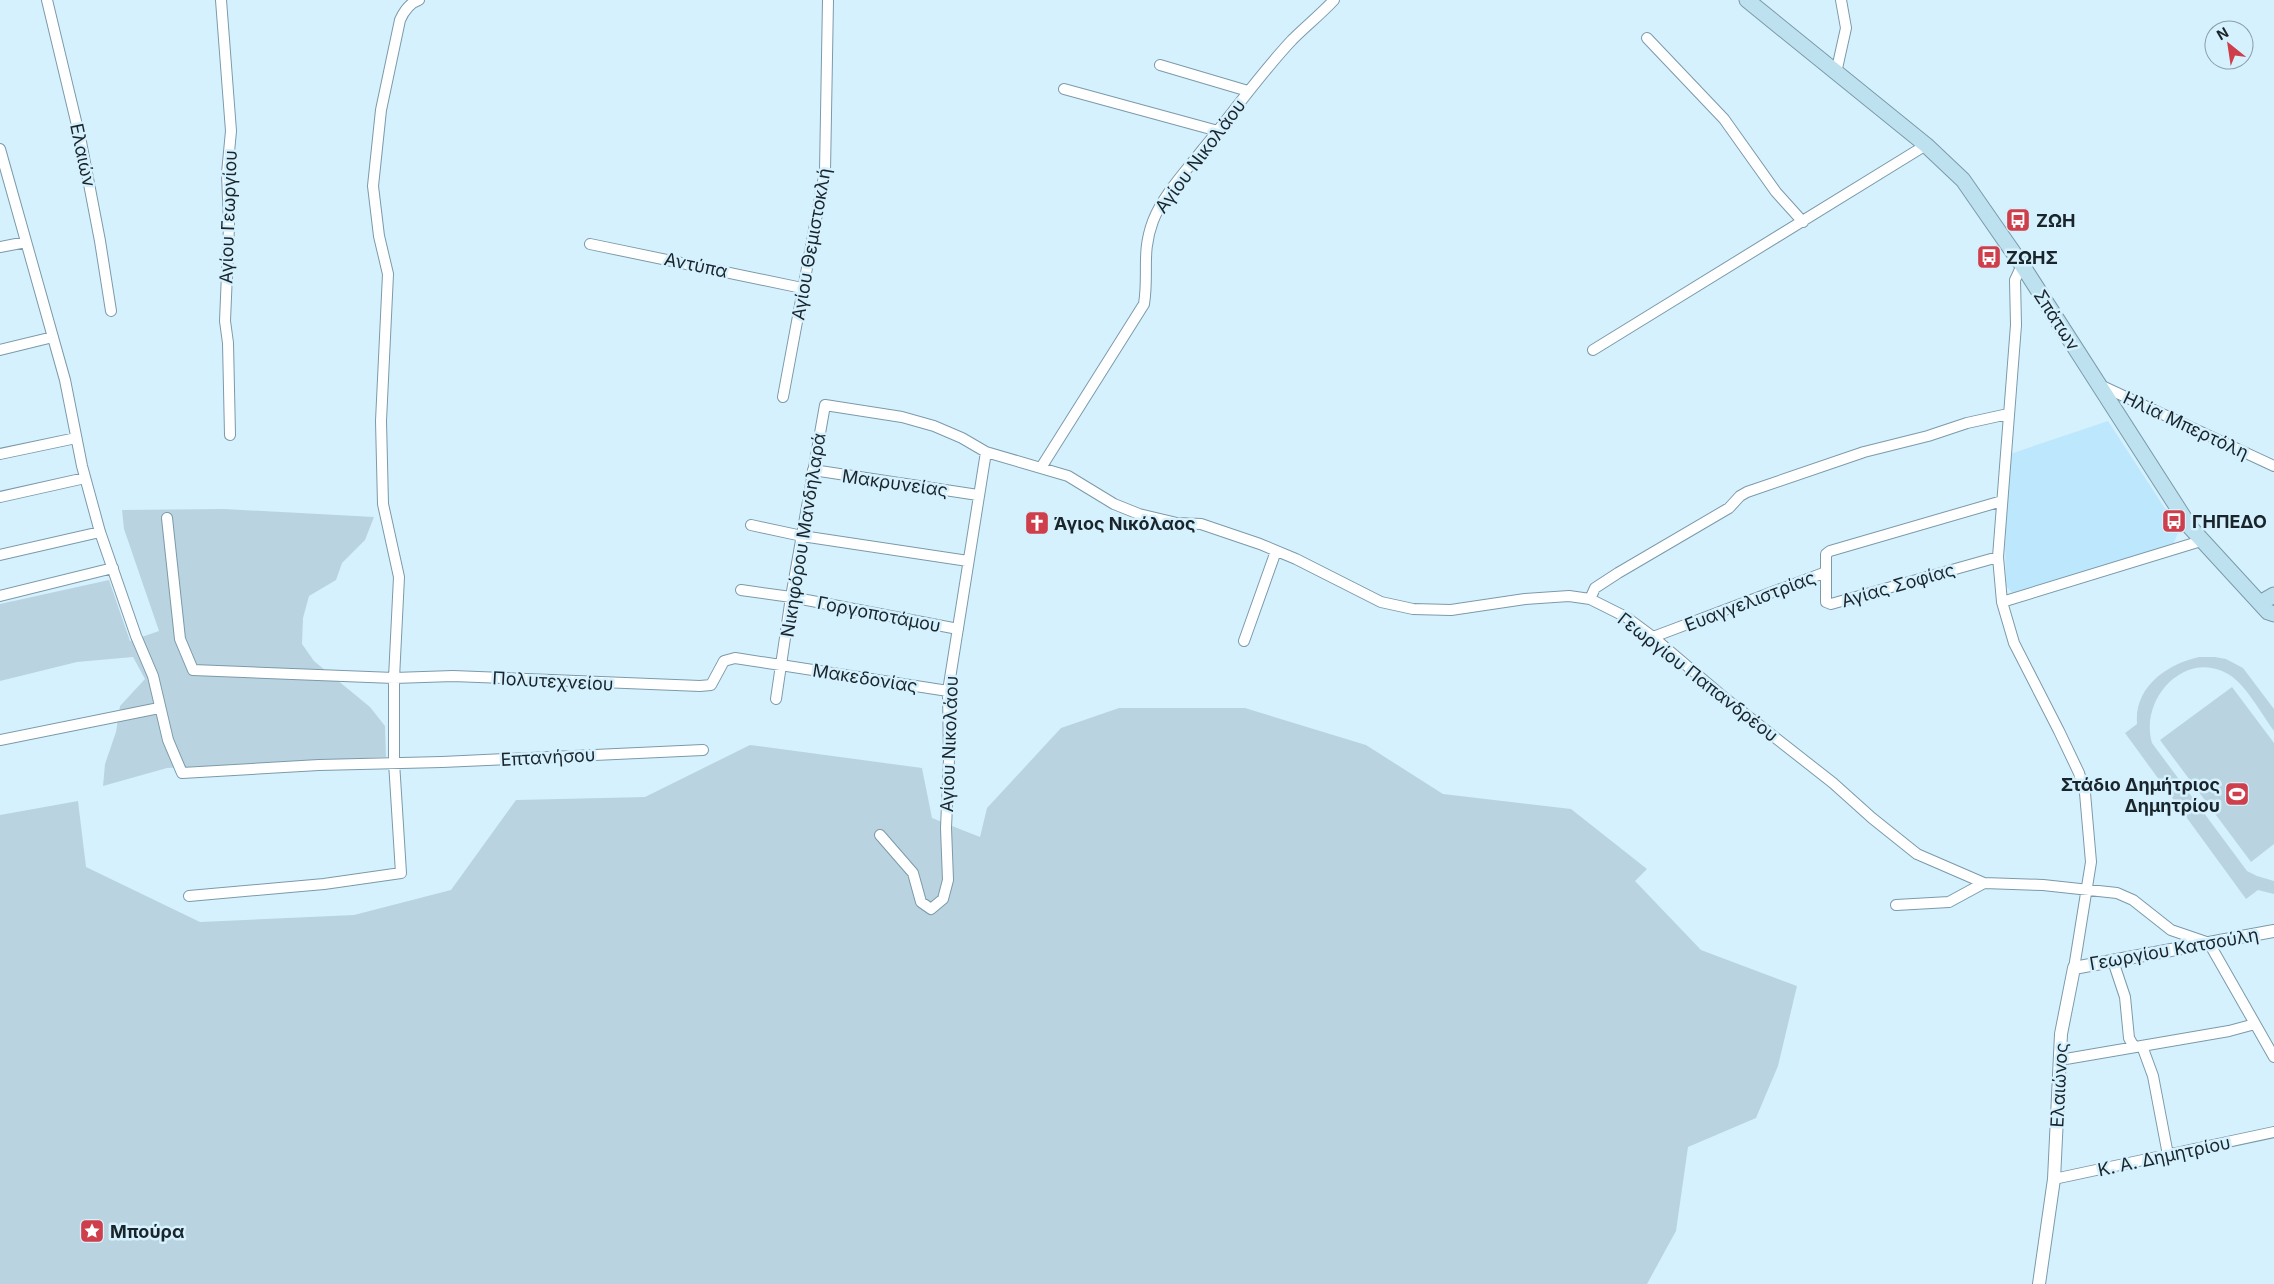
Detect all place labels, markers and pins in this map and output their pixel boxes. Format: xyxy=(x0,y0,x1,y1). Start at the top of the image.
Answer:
bus stop icon: ΖΩΗ xyxy=(2005,207,2031,233)
place label: ΖΩΗ xyxy=(2036,210,2075,231)
bus stop icon: ΖΩΗΣ xyxy=(1976,244,2002,270)
place label: ΖΩΗΣ xyxy=(2006,247,2058,268)
bus stop icon: ΓΗΠΕΔΟ xyxy=(2161,508,2187,534)
church icon: Άγιος Νικόλαος xyxy=(1024,510,1050,536)
place label: ΓΗΠΕΔΟ xyxy=(2192,511,2267,532)
place label: Άγιος Νικόλαος xyxy=(1054,513,1196,534)
place label: Στάδιο Δημήτριος Δημητρίου xyxy=(2061,774,2220,816)
sports icon: Στάδιο Δημήτριος Δημητρίου xyxy=(2224,781,2250,807)
place icon: Μπούρα xyxy=(79,1218,105,1244)
place label: Μπούρα xyxy=(110,1221,184,1242)

